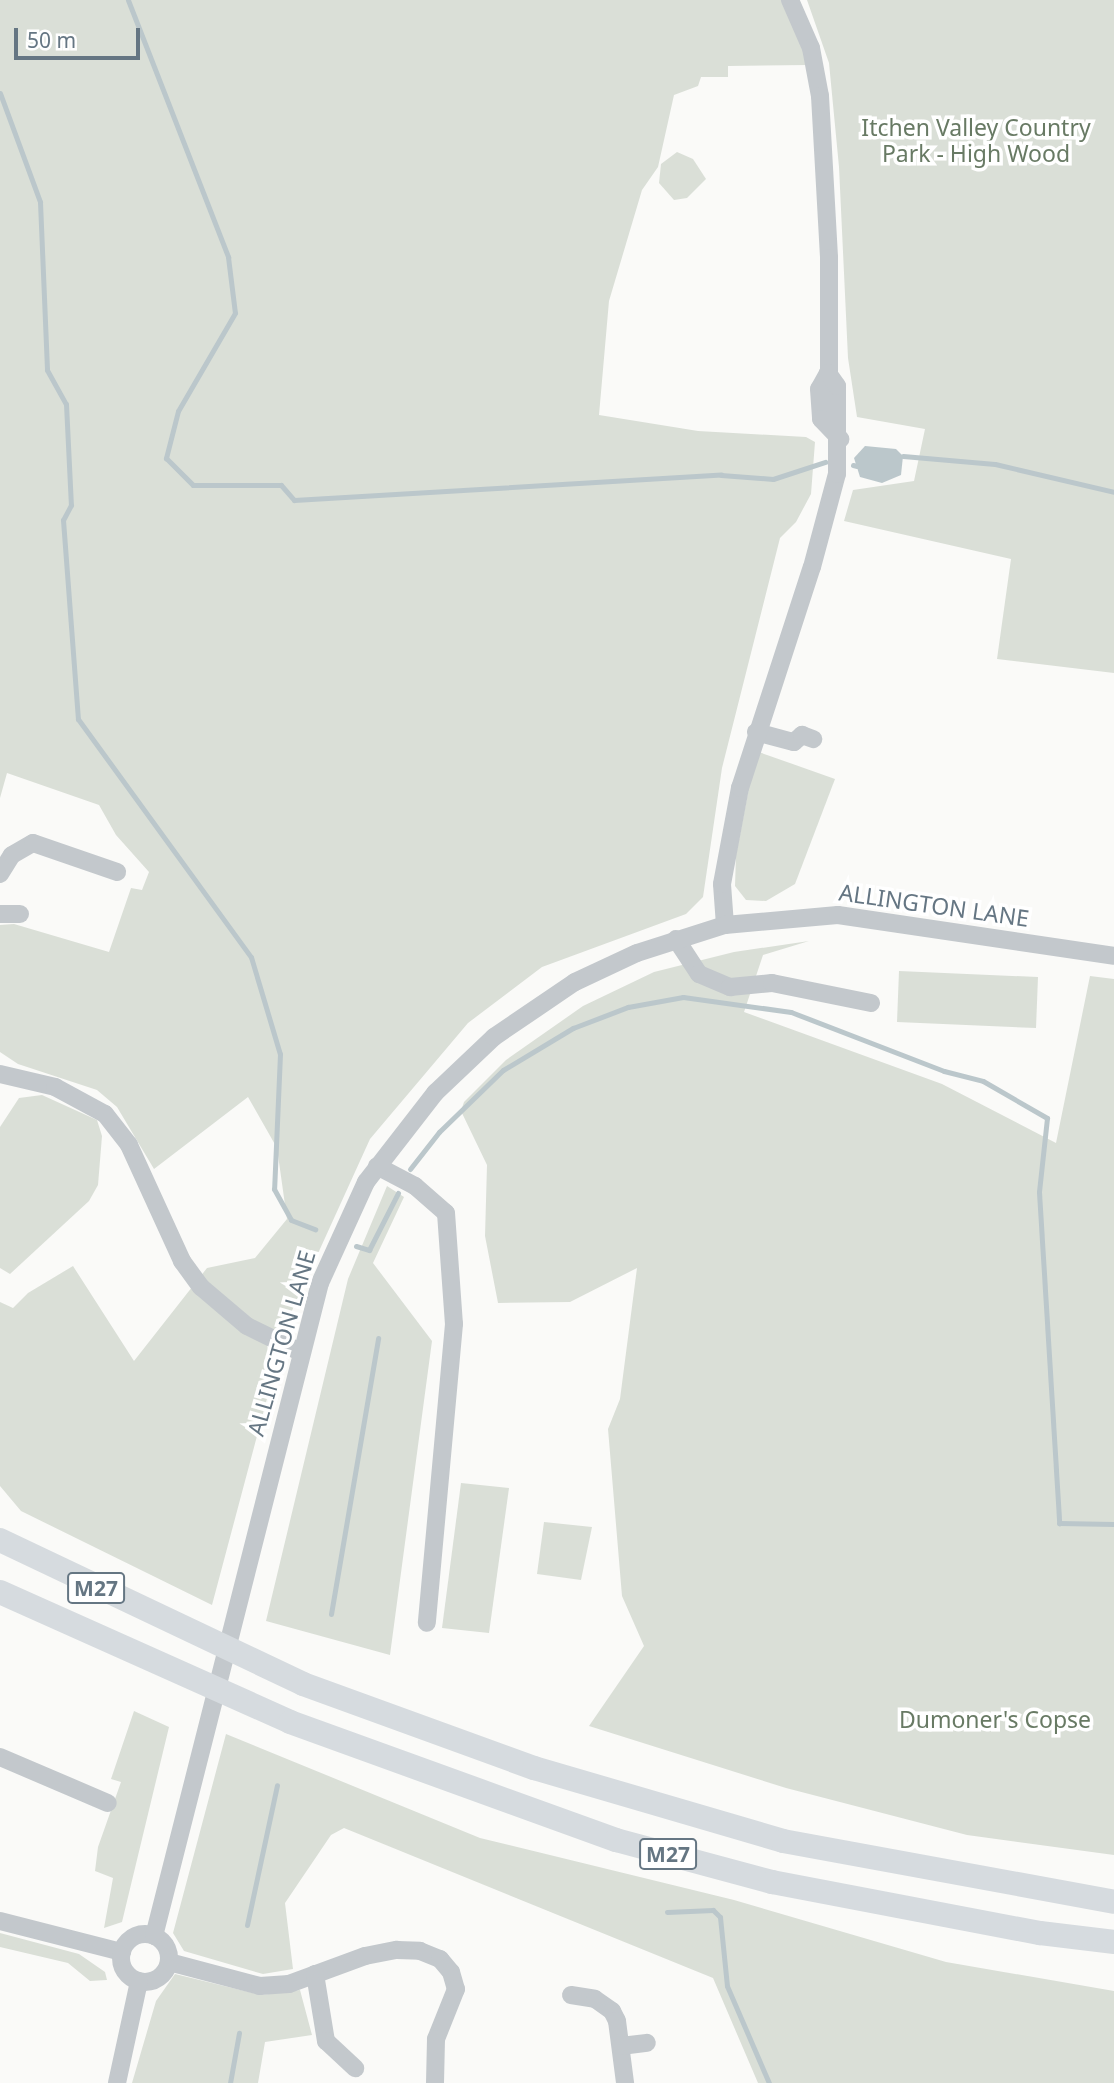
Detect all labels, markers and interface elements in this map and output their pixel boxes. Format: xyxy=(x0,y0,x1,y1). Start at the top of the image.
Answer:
scale bar xyxy=(18,14,144,58)
text: 50 m xyxy=(27,26,76,54)
park label: Itchen Valley Country Park - High Wood xyxy=(861,113,1091,167)
street label: ALLINGTON LANE xyxy=(837,878,1031,932)
street label: ALLINGTON LANE xyxy=(241,1247,321,1439)
road number: M27 xyxy=(66,1570,126,1606)
park label: Dumoner's Copse xyxy=(899,1705,1091,1733)
road number: M27 xyxy=(638,1836,698,1871)

